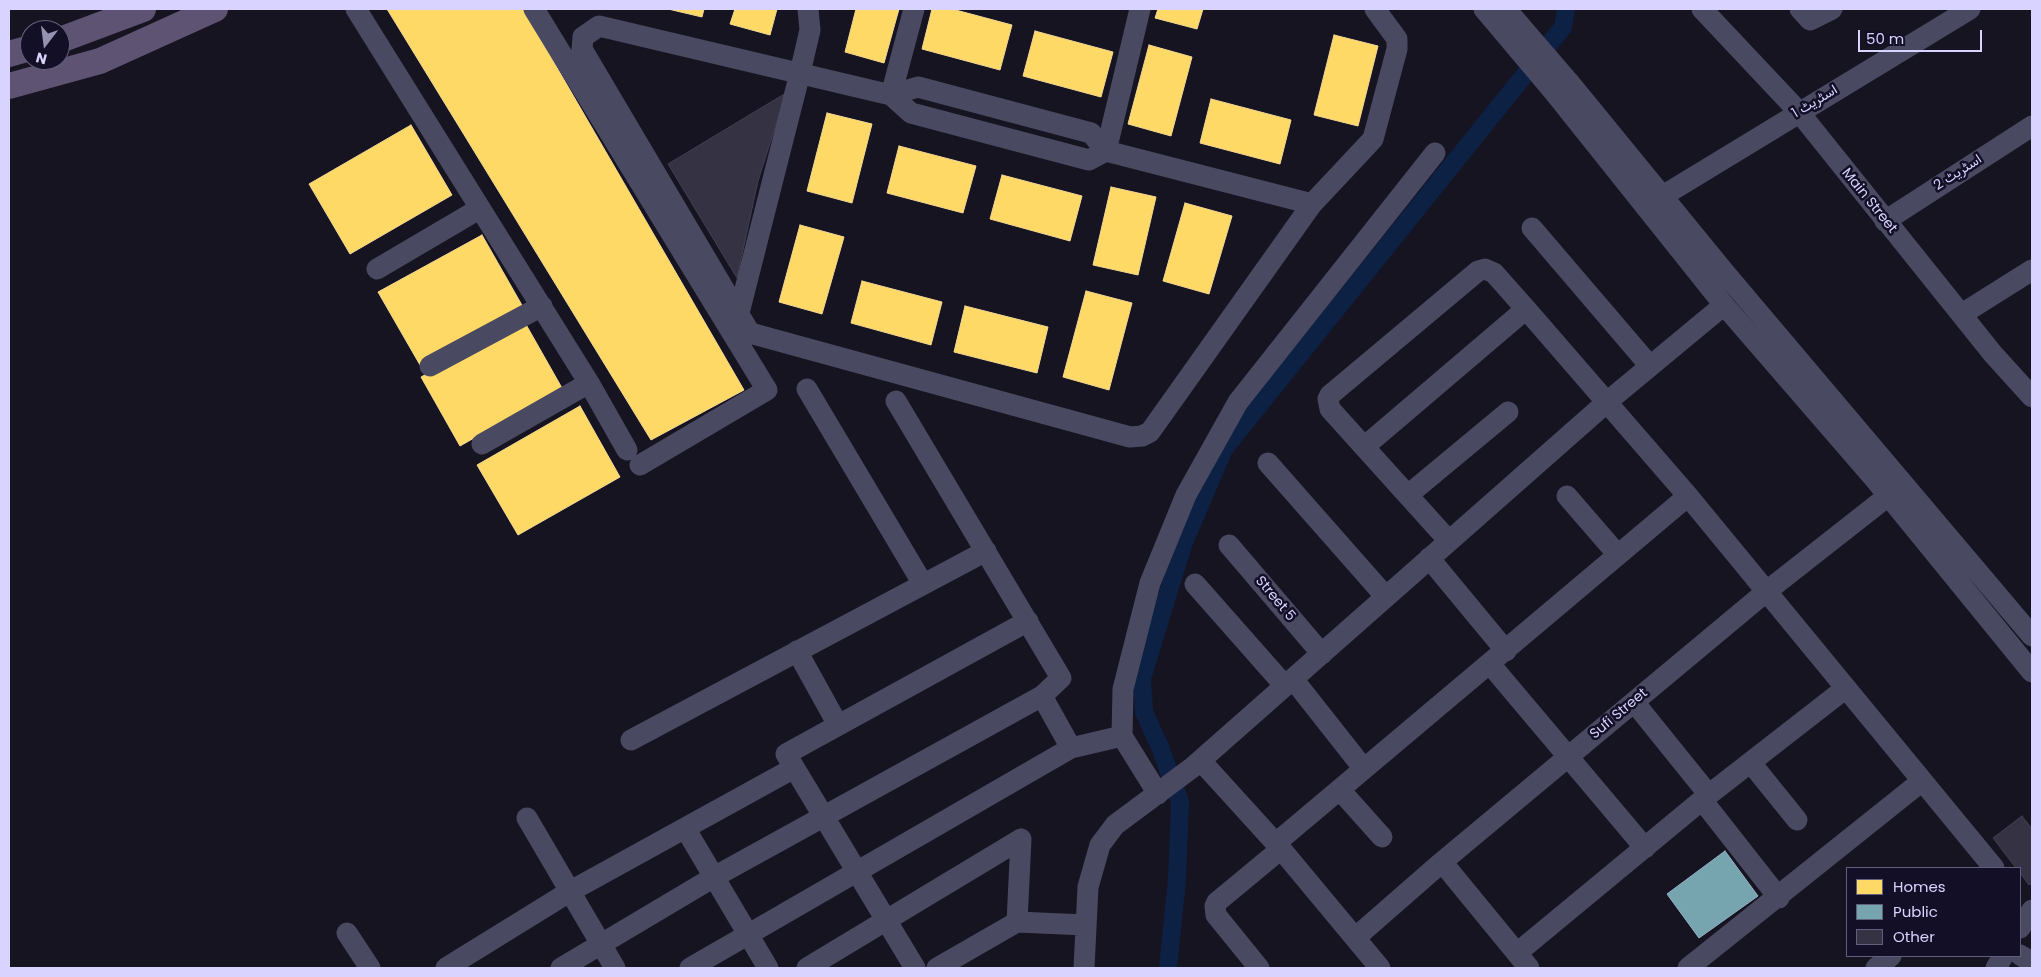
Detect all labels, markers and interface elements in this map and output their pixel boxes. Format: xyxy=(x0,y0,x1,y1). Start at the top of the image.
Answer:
north arrow xyxy=(20,20,70,70)
scale bar xyxy=(1861,20,1985,52)
text: 50 m xyxy=(1866,28,1904,49)
text: N xyxy=(34,48,49,70)
street label: اسٹریٹ 1 xyxy=(1789,82,1841,122)
street label: اسٹریٹ 2 xyxy=(1931,151,1985,195)
street label: Main Street xyxy=(1838,165,1900,237)
street label: Street 5 xyxy=(1251,573,1299,625)
street label: Sufi Street xyxy=(1587,685,1651,743)
legend xyxy=(1846,867,2021,957)
text: Homes xyxy=(1893,876,1946,897)
text: Public xyxy=(1893,901,1938,922)
text: Other xyxy=(1893,926,1935,947)

